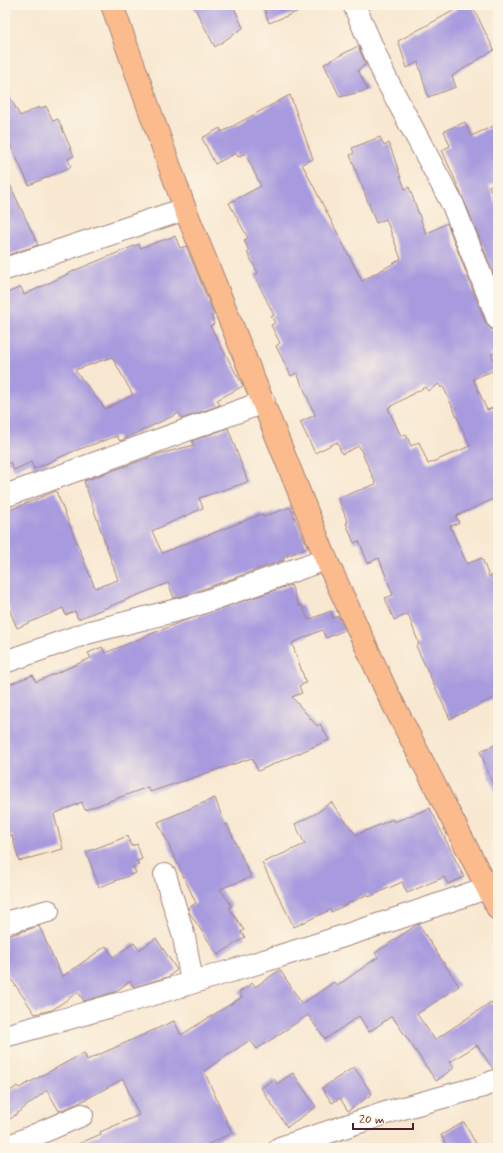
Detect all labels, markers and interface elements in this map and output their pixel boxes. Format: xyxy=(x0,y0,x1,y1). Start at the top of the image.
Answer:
scale bar xyxy=(353,1105,413,1131)
text: 20 m xyxy=(359,1112,385,1128)

